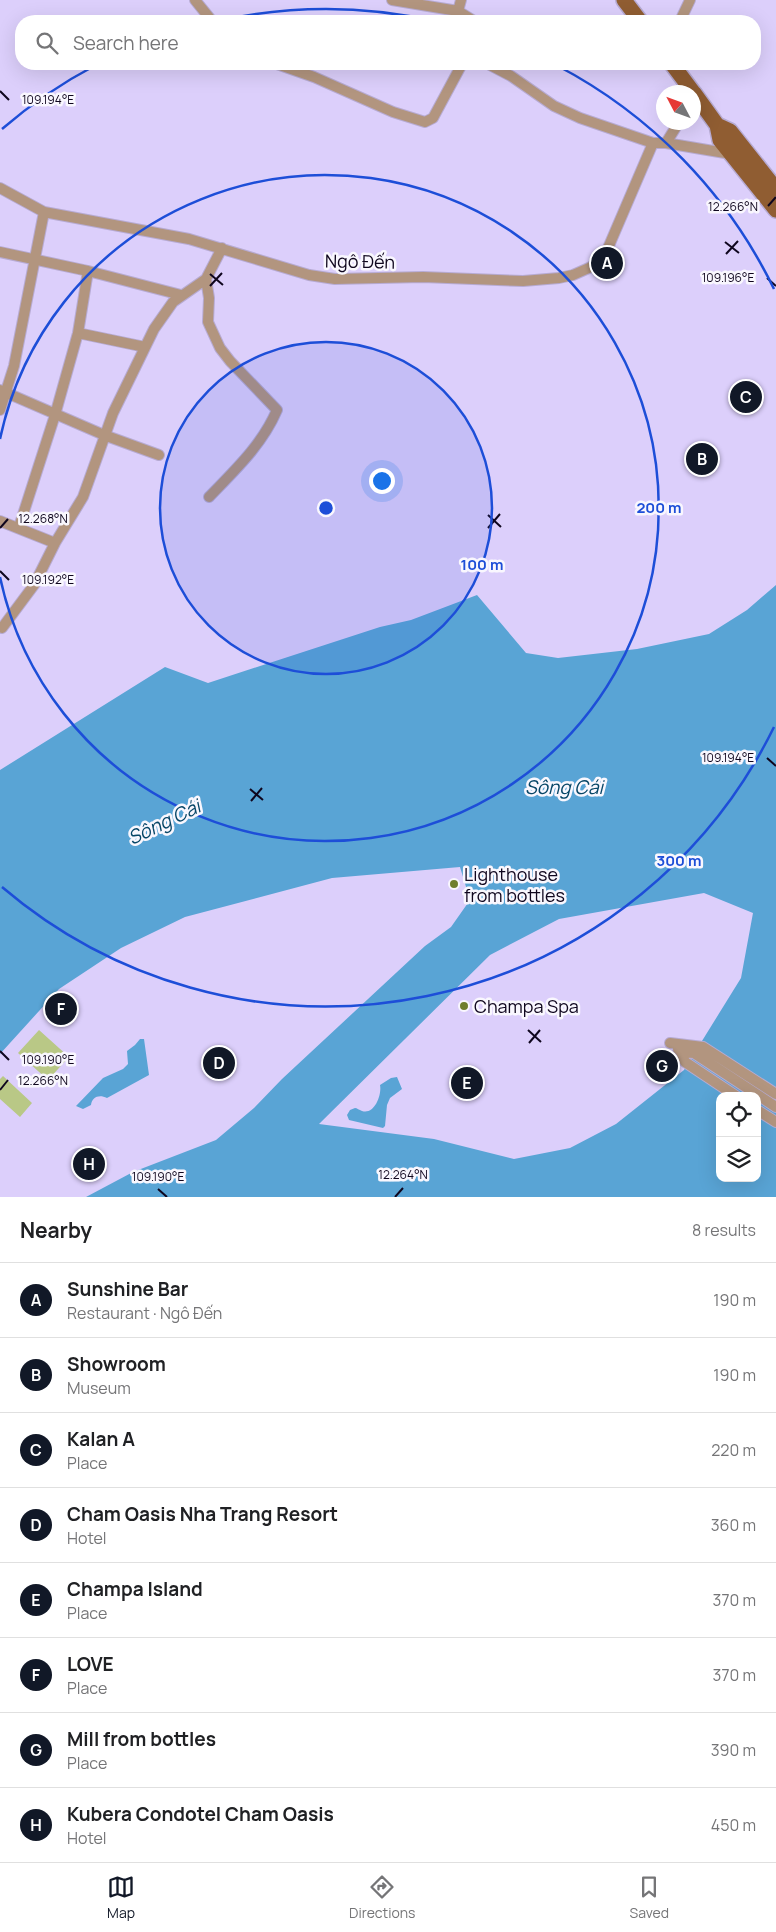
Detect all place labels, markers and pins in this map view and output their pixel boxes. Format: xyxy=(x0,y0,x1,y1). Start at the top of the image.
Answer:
pin: A xyxy=(591,244,623,282)
pin: C xyxy=(730,378,762,416)
pin: B xyxy=(686,440,718,478)
centre of rings xyxy=(317,499,335,517)
place label: Lighthouse from bottles xyxy=(464,862,565,907)
marker: Lighthouse from bottles xyxy=(448,878,460,890)
pin: F xyxy=(45,990,77,1028)
place label: Champa Spa xyxy=(474,994,579,1018)
marker: Champa Spa xyxy=(458,1000,470,1012)
pin: D xyxy=(203,1044,235,1082)
pin: G xyxy=(646,1047,678,1085)
pin: E xyxy=(451,1064,483,1102)
pin: H xyxy=(73,1145,105,1183)

